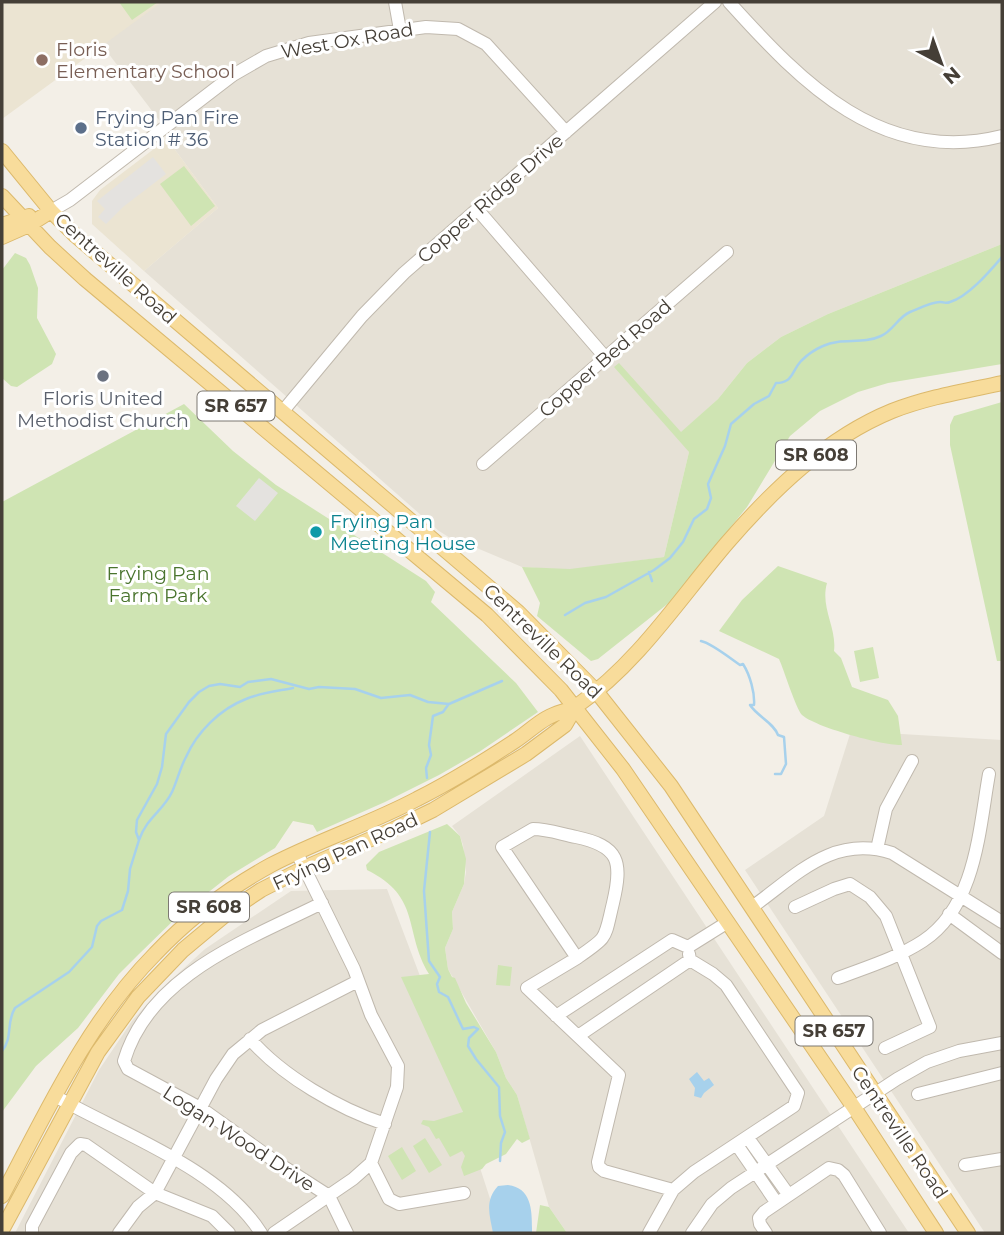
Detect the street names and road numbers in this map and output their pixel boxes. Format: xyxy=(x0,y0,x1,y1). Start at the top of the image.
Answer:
street label: West Ox Road xyxy=(279,18,415,63)
street label: Copper Ridge Drive xyxy=(413,129,568,268)
street label: Centreville Road xyxy=(50,208,181,329)
street label: Copper Bed Road xyxy=(534,295,676,422)
road number: SR 657 xyxy=(198,392,274,420)
road number: SR 608 xyxy=(776,440,856,470)
street label: Centreville Road xyxy=(479,579,607,704)
street label: Frying Pan Road xyxy=(269,808,422,895)
road number: SR 608 xyxy=(169,893,249,922)
road number: SR 657 xyxy=(796,1016,872,1046)
street label: Centreville Road xyxy=(847,1061,953,1203)
street label: Logan Wood Drive xyxy=(158,1081,319,1196)

